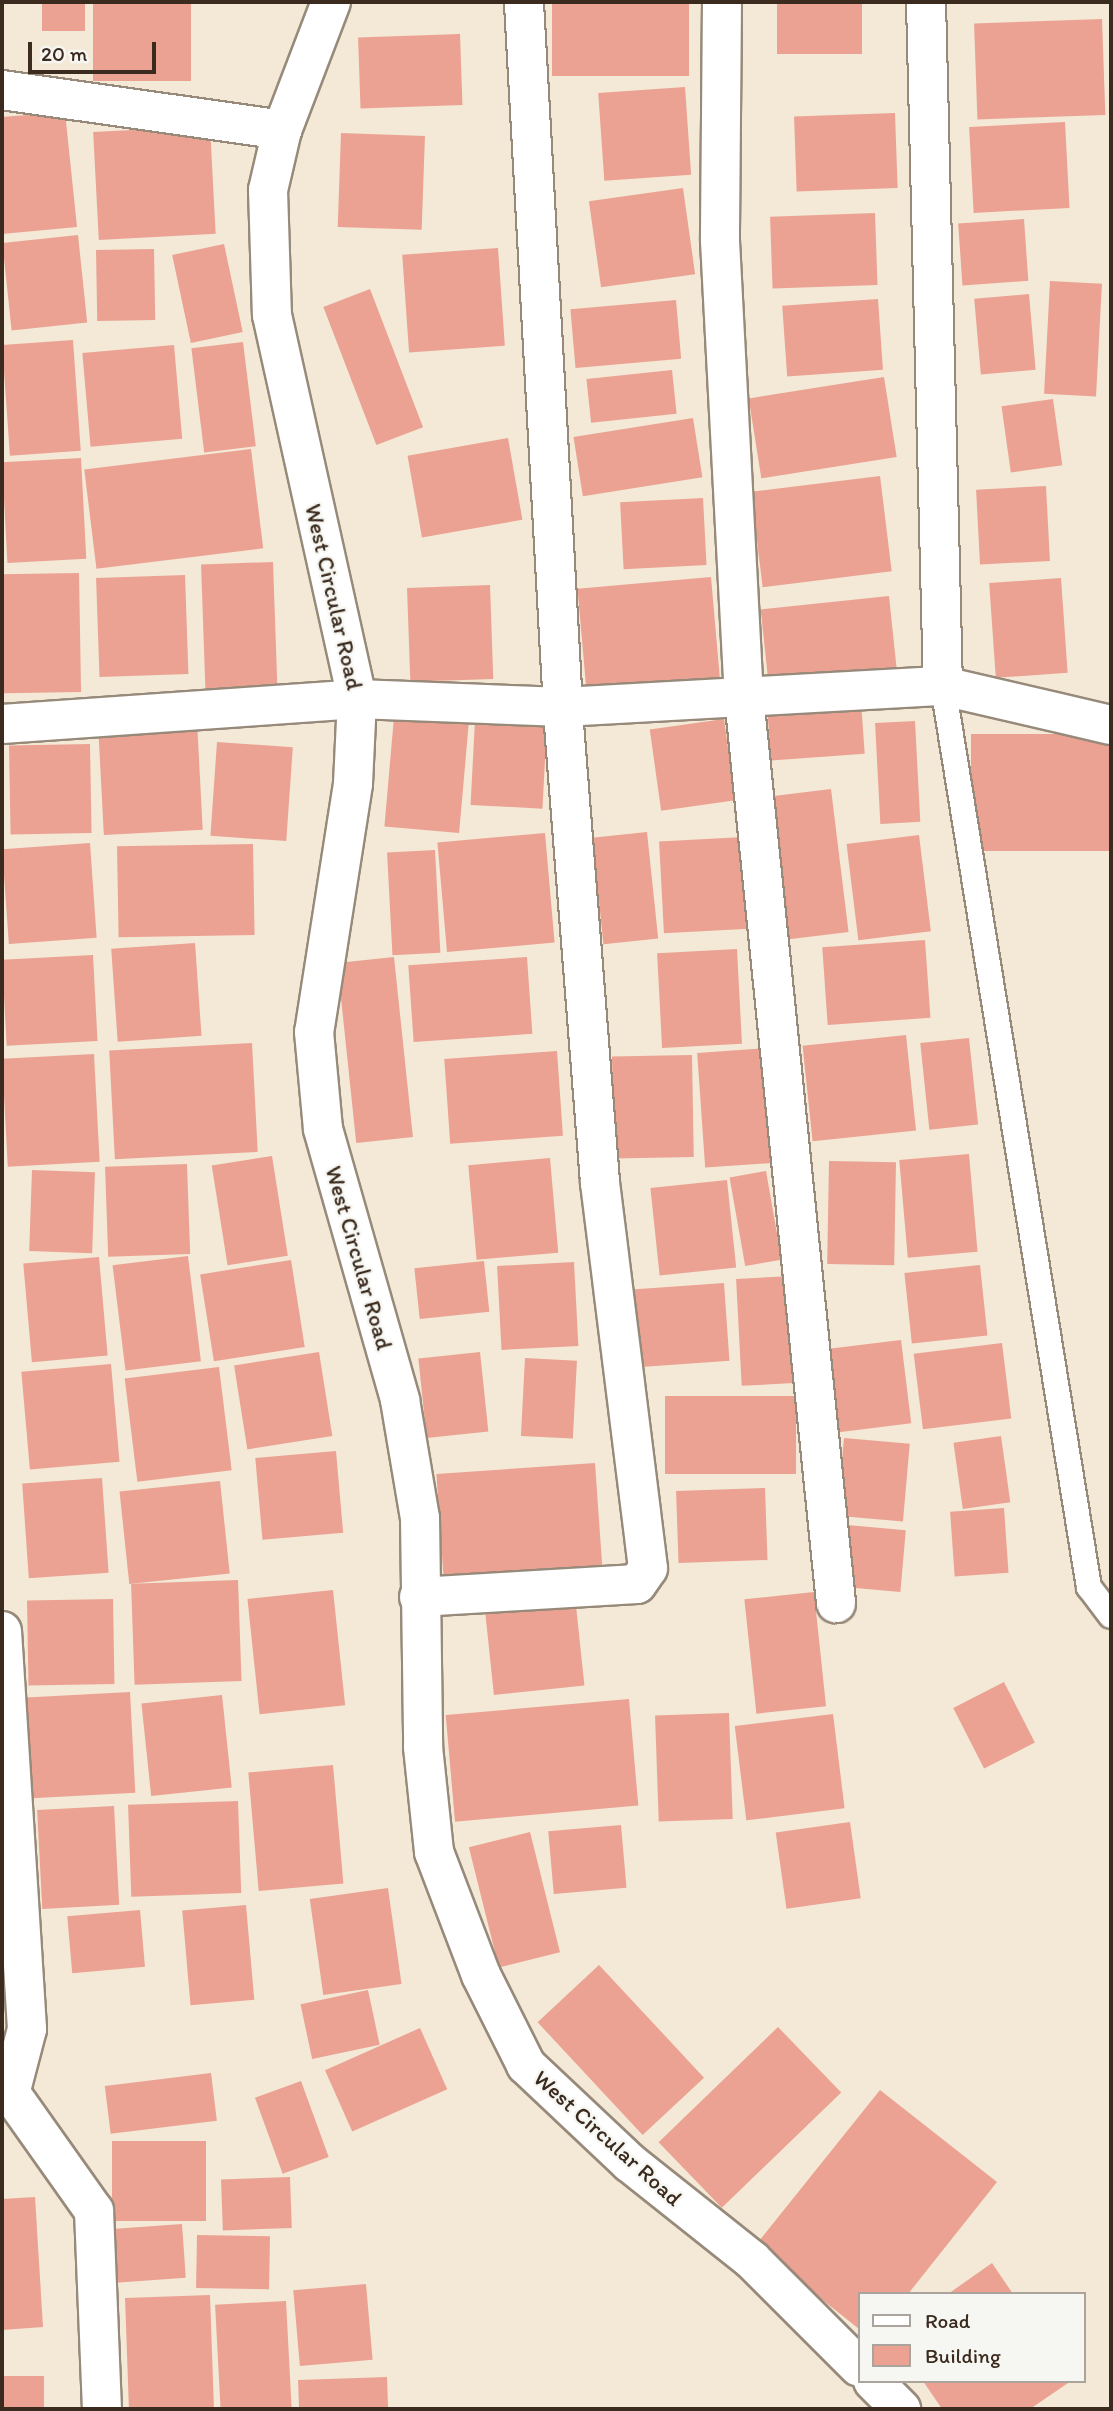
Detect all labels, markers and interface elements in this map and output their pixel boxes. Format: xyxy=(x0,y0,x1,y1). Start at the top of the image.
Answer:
scale bar xyxy=(32,28,159,72)
text: 20 m xyxy=(41,41,87,66)
street label: West Circular Road xyxy=(299,502,369,692)
street label: West Circular Road xyxy=(320,1163,398,1353)
street label: West Circular Road xyxy=(529,2065,687,2211)
legend xyxy=(858,2292,1085,2383)
text: Road xyxy=(925,2308,970,2333)
text: Building xyxy=(925,2343,1001,2368)

